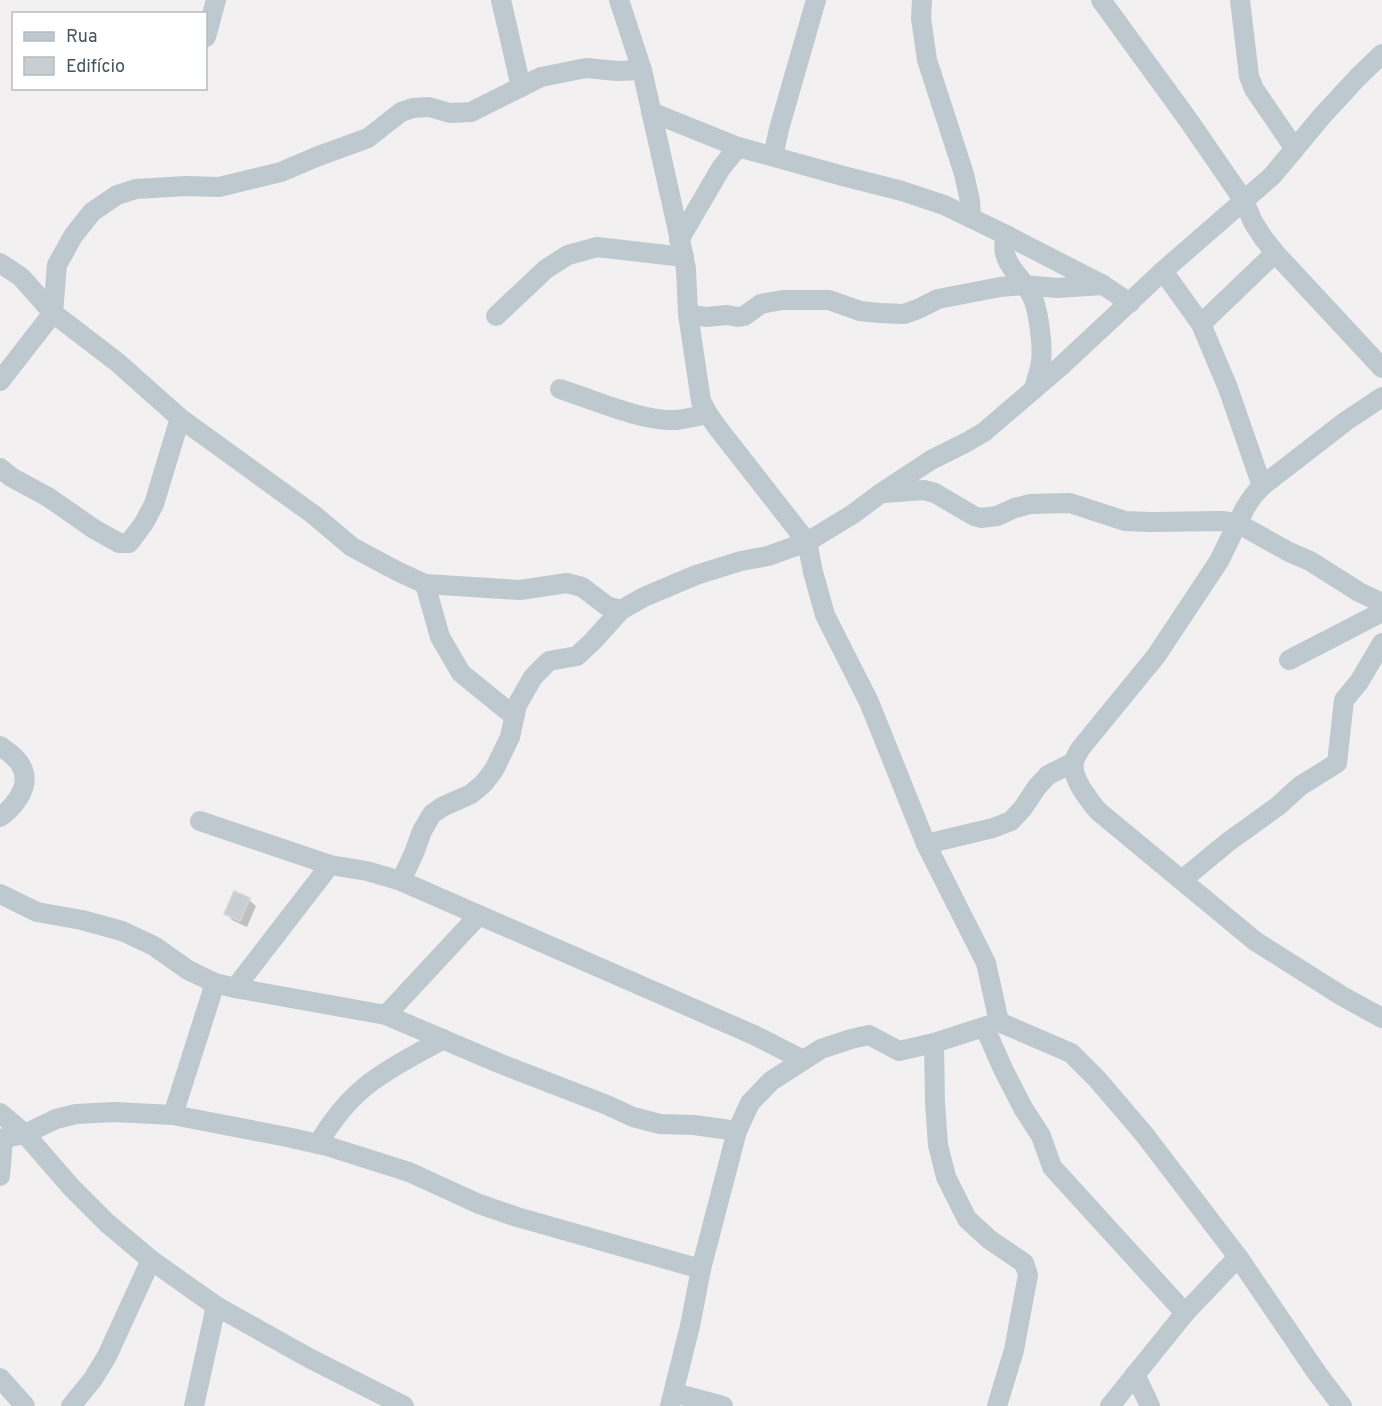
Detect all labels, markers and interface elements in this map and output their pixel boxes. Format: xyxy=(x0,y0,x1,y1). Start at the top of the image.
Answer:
legend xyxy=(12,12,207,90)
text: Rua xyxy=(66,26,97,49)
text: Edifício xyxy=(66,56,125,79)

